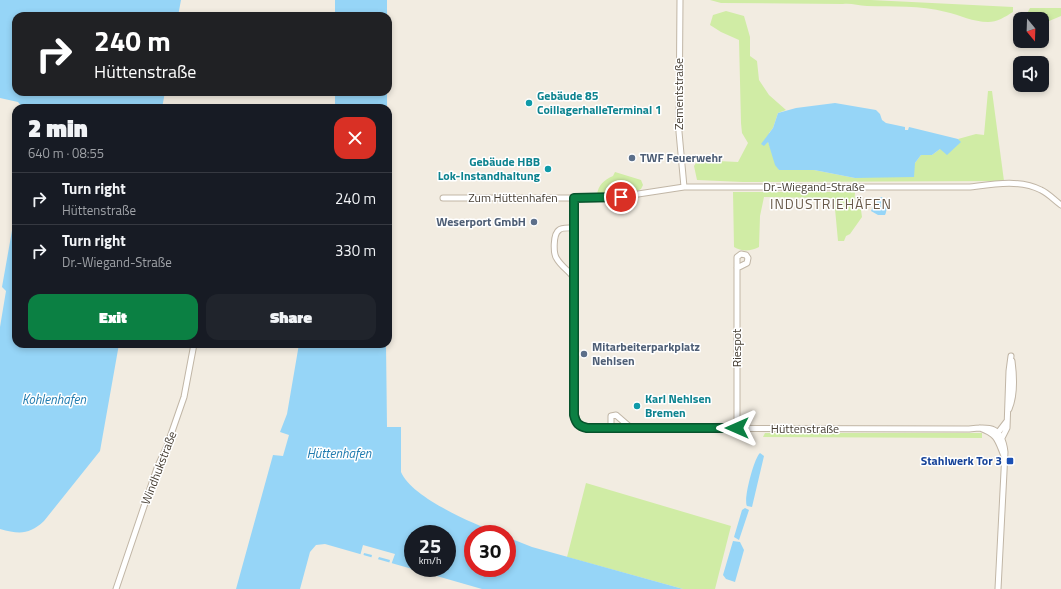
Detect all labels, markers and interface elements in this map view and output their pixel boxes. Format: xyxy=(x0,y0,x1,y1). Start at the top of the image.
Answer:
north arrow xyxy=(1013,12,1049,48)
map controls xyxy=(1013,12,1049,92)
text: 240 m xyxy=(94,19,171,62)
icon: right xyxy=(28,28,80,80)
button: sound xyxy=(1013,56,1049,92)
text: Hüttenstraße xyxy=(94,58,196,85)
street label: Zementstraße xyxy=(669,58,688,130)
place label: Gebäude 85 CoillagerhalleTerminal 1 xyxy=(537,86,662,119)
marker: Gebäude 85 CoillagerhalleTerminal 1 xyxy=(524,98,534,108)
text: 2 min xyxy=(28,110,88,146)
button: close xyxy=(334,117,376,159)
text: 640 m · 08:55 xyxy=(28,143,104,163)
place label: TWF Feuerwehr xyxy=(640,148,723,167)
place label: Gebäude HBB Lok-Instandhaltung xyxy=(438,152,541,185)
marker: TWF Feuerwehr xyxy=(627,153,637,163)
marker: Gebäude HBB Lok-Instandhaltung xyxy=(543,164,553,174)
text: Turn right xyxy=(62,177,126,200)
street label: Dr.-Wiegand-Straße xyxy=(763,177,865,196)
pin xyxy=(604,180,638,214)
icon: arrive xyxy=(610,186,632,208)
text: 240 m xyxy=(335,187,376,210)
icon: right xyxy=(28,188,50,210)
street label: Zum Hüttenhafen xyxy=(468,188,558,207)
district label: INDUSTRIEHÄFEN xyxy=(770,193,892,214)
text: Hüttenstraße xyxy=(62,200,136,220)
place label: Weserport GmbH xyxy=(436,212,526,231)
marker: Weserport GmbH xyxy=(529,217,539,227)
text: Turn right xyxy=(62,229,126,252)
text: 330 m xyxy=(335,239,376,262)
icon: right xyxy=(28,240,50,262)
text: Dr.-Wiegand-Straße xyxy=(62,252,172,272)
button: Exit xyxy=(28,294,198,340)
button: Share xyxy=(206,294,376,340)
street label: Riespot xyxy=(727,328,746,367)
place label: Mitarbeiterparkplatz Nehlsen xyxy=(592,337,700,370)
marker: Mitarbeiterparkplatz Nehlsen xyxy=(579,349,589,359)
water label: Kohlenhafen xyxy=(22,389,87,409)
place label: Karl Nehlsen Bremen xyxy=(645,389,711,422)
marker: Karl Nehlsen Bremen xyxy=(632,401,642,411)
position arrow xyxy=(716,407,758,449)
street label: Hüttenstraße xyxy=(771,419,839,438)
street label: Windhukstraße xyxy=(136,428,181,507)
water label: Hüttenhafen xyxy=(307,443,372,463)
place label: Stahlwerk Tor 3 xyxy=(921,451,1002,470)
marker: Stahlwerk Tor 3 xyxy=(1005,456,1015,466)
speed limit sign: 30 xyxy=(464,525,516,577)
text: 25 xyxy=(419,530,441,561)
text: km/h xyxy=(419,553,441,568)

